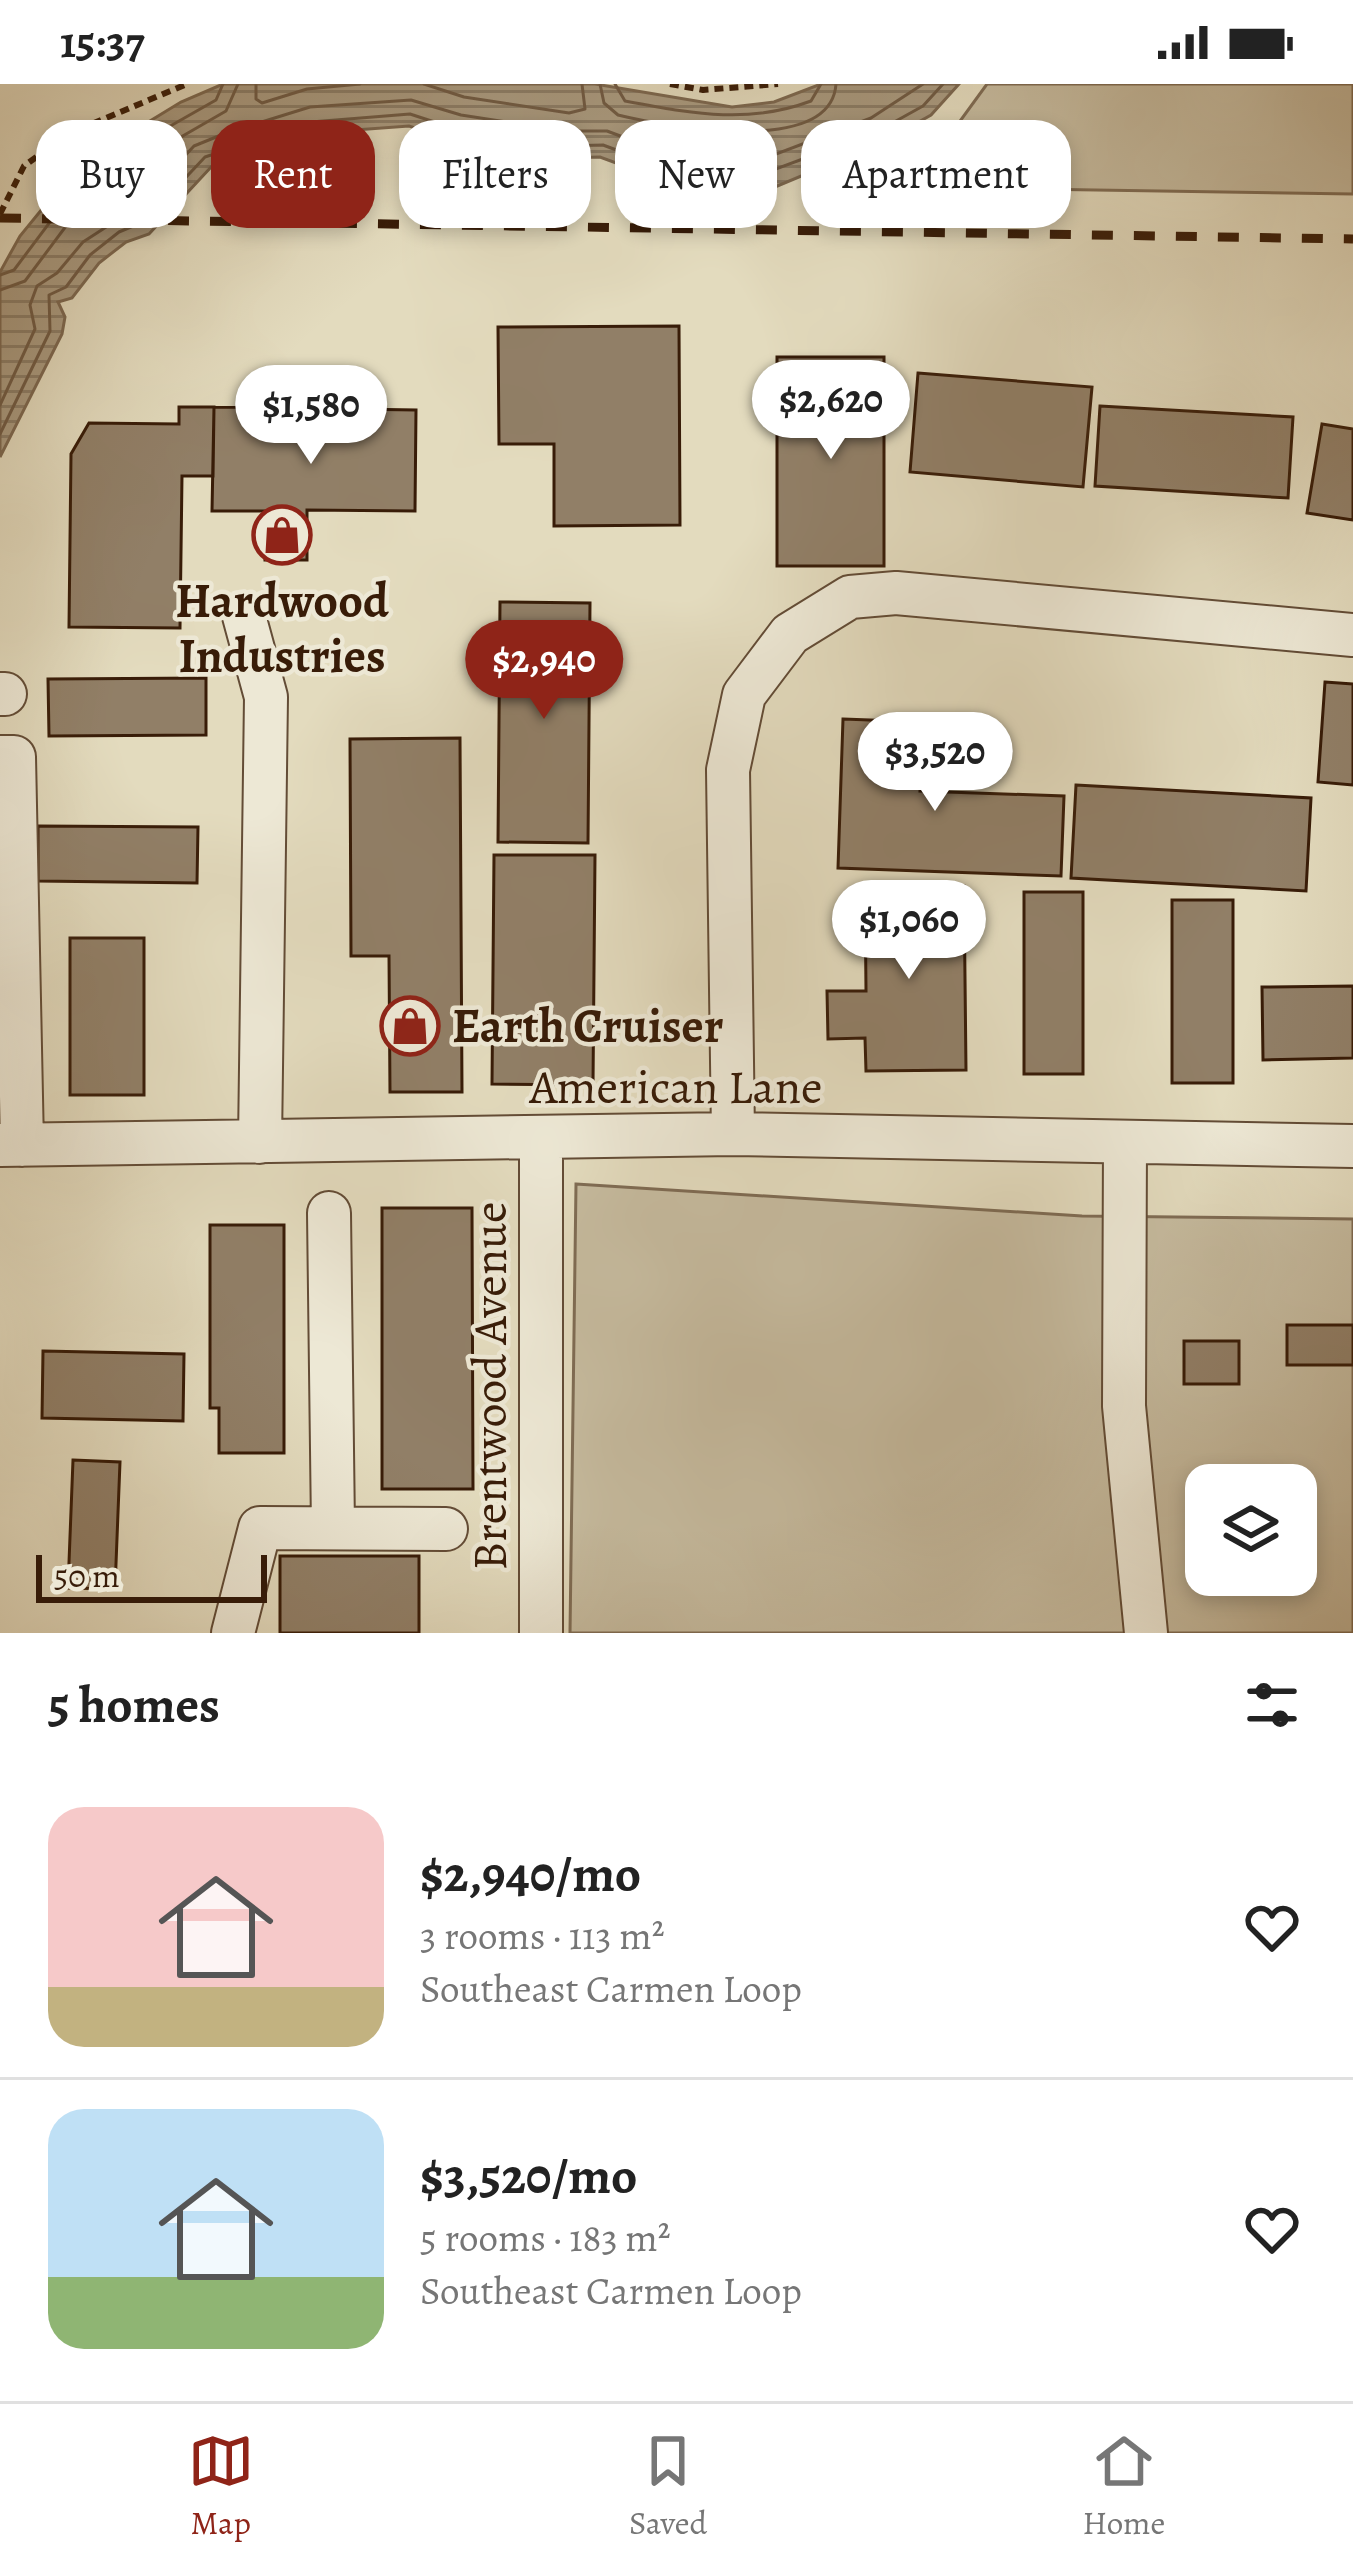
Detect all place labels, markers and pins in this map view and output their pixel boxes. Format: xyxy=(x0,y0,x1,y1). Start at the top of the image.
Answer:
pin: $2,620 xyxy=(733,360,929,462)
pin: $1,580 xyxy=(213,365,409,467)
shop icon: Hardwood Industries xyxy=(251,504,313,566)
place label: Hardwood Industries xyxy=(175,568,389,689)
pin: $2,940 xyxy=(446,620,642,722)
pin: $3,520 xyxy=(837,712,1033,814)
pin: $1,060 xyxy=(811,880,1007,982)
place label: Earth Cruiser xyxy=(452,993,724,1059)
shop icon: Earth Cruiser xyxy=(379,995,441,1057)

